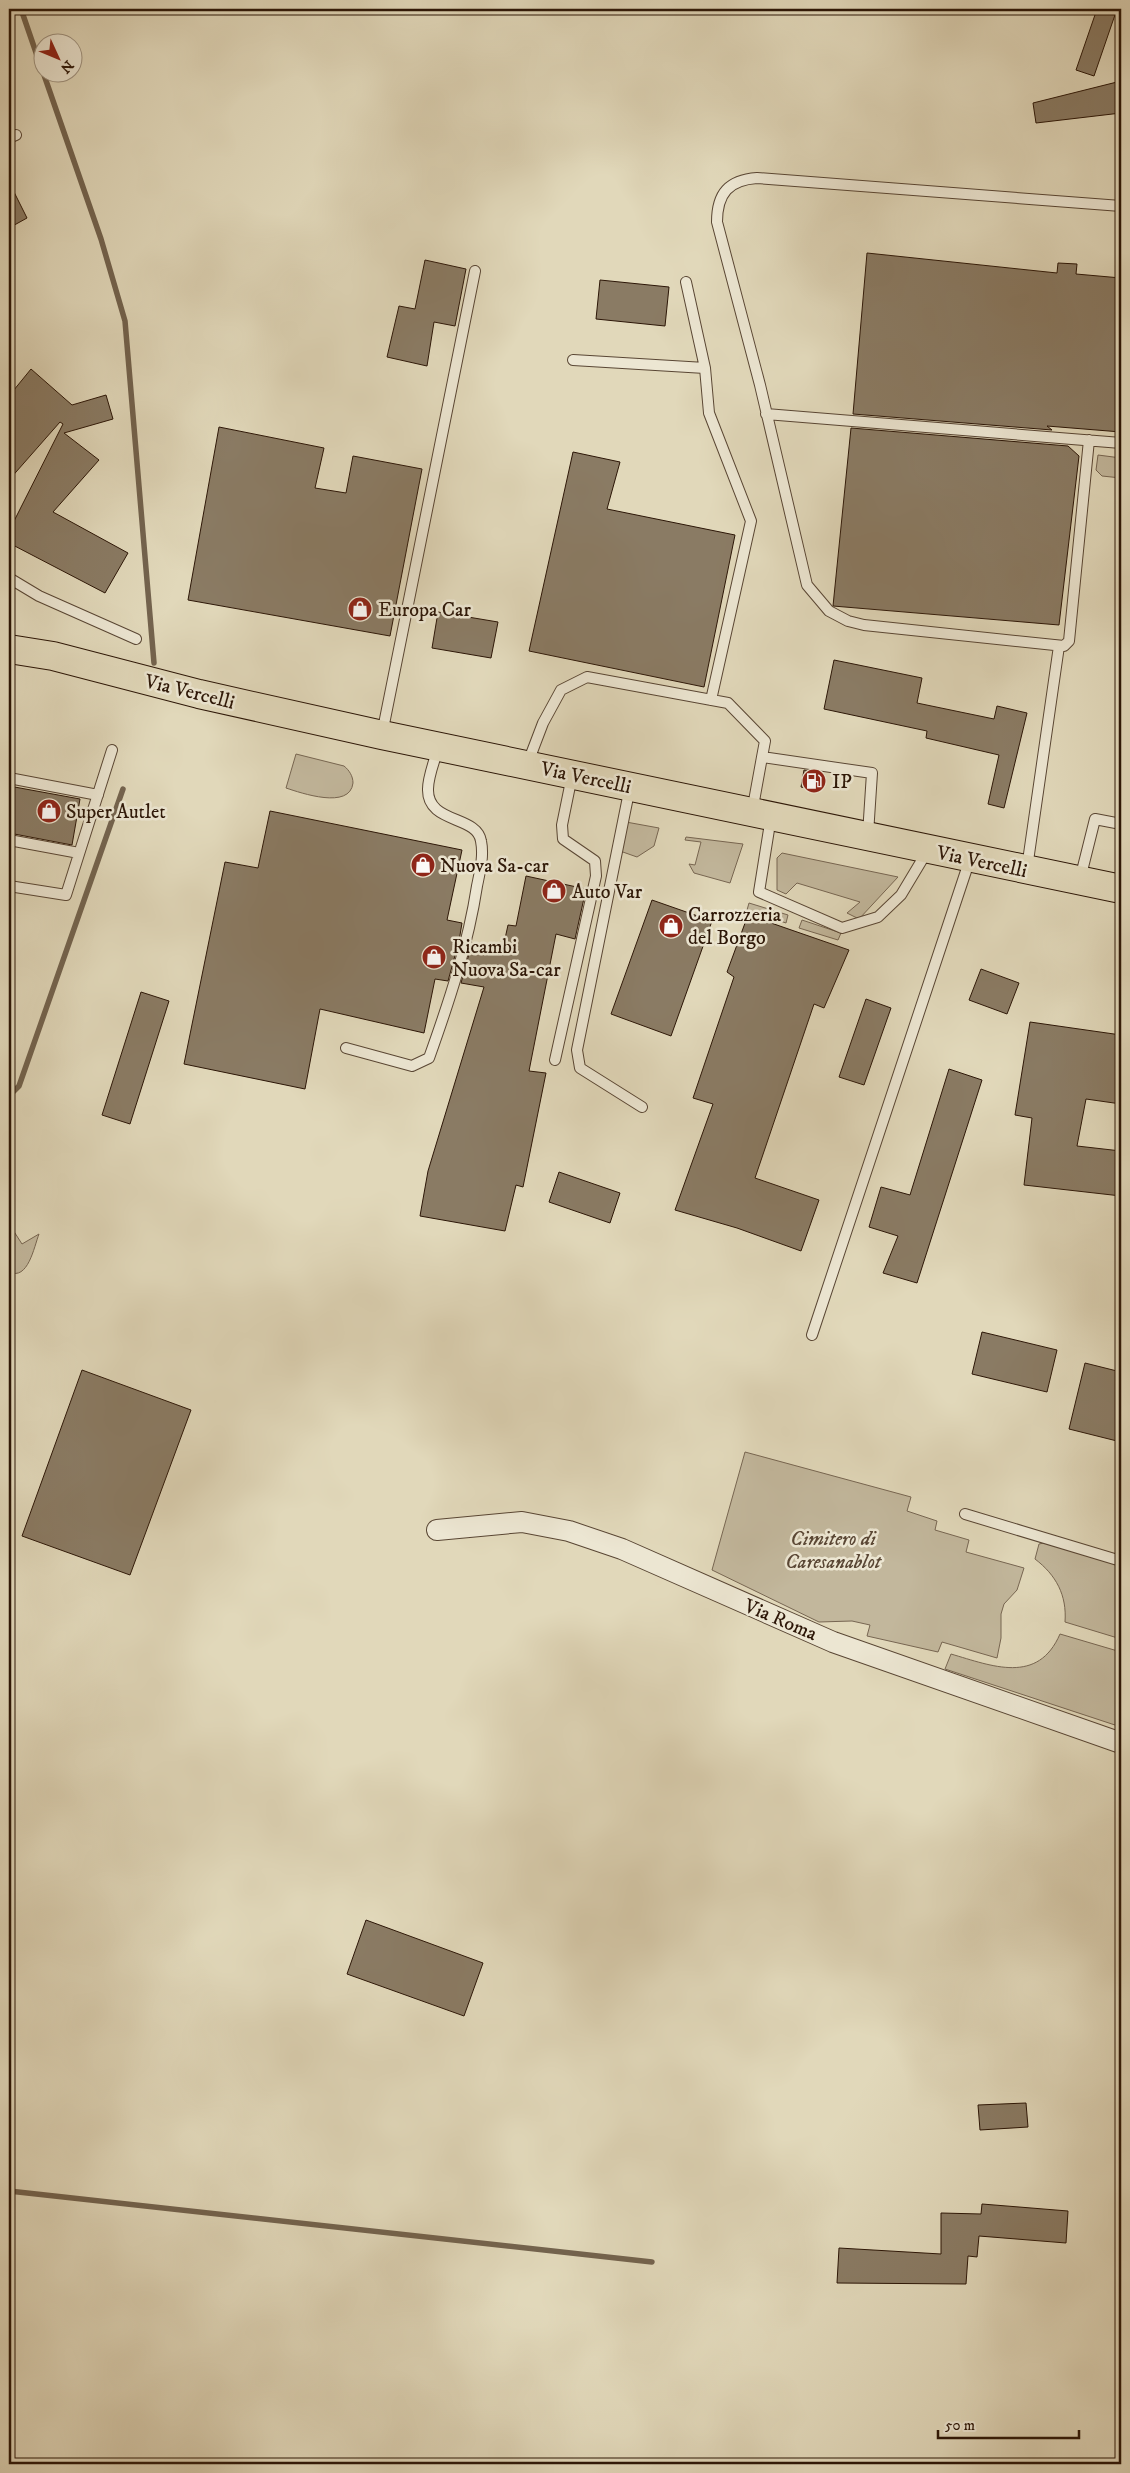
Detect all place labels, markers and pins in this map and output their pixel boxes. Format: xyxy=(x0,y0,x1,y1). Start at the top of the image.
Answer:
shop icon: Europa Car xyxy=(347,596,373,622)
place label: Europa Car xyxy=(378,598,472,623)
fuel station icon: IP xyxy=(801,768,827,794)
place label: IP xyxy=(832,770,852,795)
shop icon: Super Autlet xyxy=(36,798,62,824)
place label: Super Autlet xyxy=(66,800,166,825)
shop icon: Nuova Sa-car xyxy=(410,852,436,878)
place label: Nuova Sa-car xyxy=(440,854,549,879)
shop icon: Auto Var xyxy=(541,878,567,904)
place label: Auto Var xyxy=(572,880,643,905)
place label: Carrozzeria del Borgo xyxy=(688,903,782,951)
shop icon: Carrozzeria del Borgo xyxy=(658,913,684,939)
place label: Ricambi Nuova Sa-car xyxy=(452,935,561,983)
shop icon: Ricambi Nuova Sa-car xyxy=(421,944,447,970)

